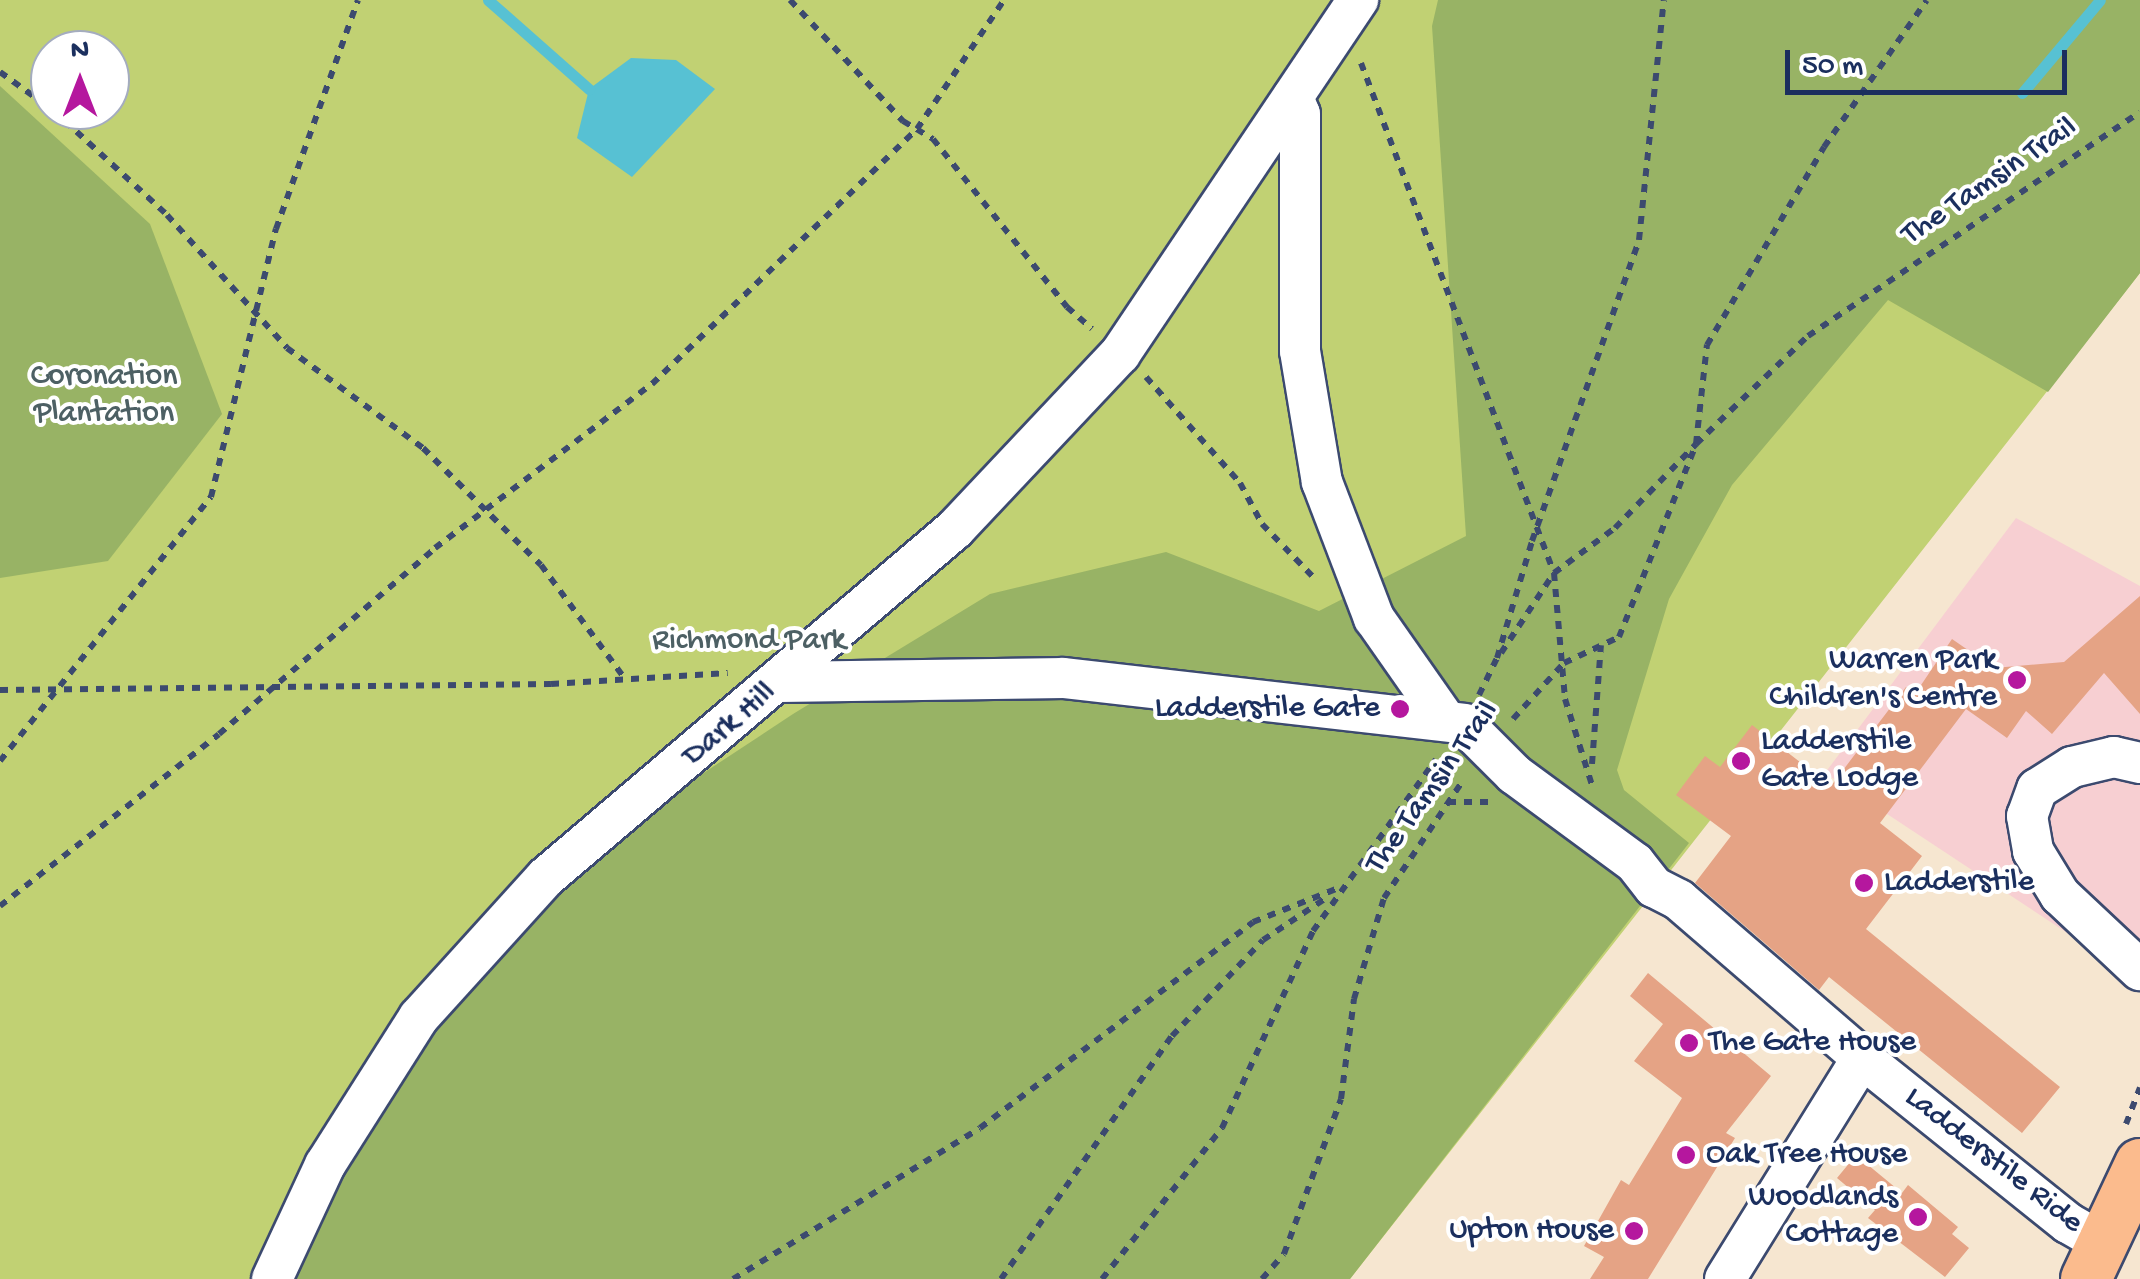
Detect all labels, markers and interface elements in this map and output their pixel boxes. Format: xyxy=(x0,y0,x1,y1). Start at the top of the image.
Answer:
north arrow xyxy=(30,30,130,130)
scale bar xyxy=(1790,30,2072,92)
text: N xyxy=(71,35,89,68)
text: 50 m xyxy=(1802,50,1863,85)
street label: The Tamsin Trail xyxy=(1895,109,2085,255)
park label: Coronation Plantation xyxy=(31,359,177,434)
park label: Richmond Park xyxy=(652,622,846,660)
place label: Warren Park Children's Centre xyxy=(1769,643,1997,718)
marker: Warren Park Children's Centre xyxy=(2006,669,2028,691)
street label: Dark Hill xyxy=(675,675,785,775)
place label: Ladderstile Gate xyxy=(1155,690,1380,728)
street label: The Tamsin Trail xyxy=(1358,694,1508,882)
marker: Ladderstile Gate xyxy=(1389,698,1411,720)
place label: Ladderstile Gate Lodge xyxy=(1761,724,1918,799)
marker: Ladderstile Gate Lodge xyxy=(1730,750,1752,772)
place label: Ladderstile xyxy=(1884,864,2034,902)
marker: Ladderstile xyxy=(1853,872,1875,894)
place label: The Gate House xyxy=(1709,1024,1916,1062)
marker: The Gate House xyxy=(1678,1032,1700,1054)
street label: Ladderstile Ride xyxy=(1896,1079,2090,1243)
place label: Oak Tree House xyxy=(1706,1136,1907,1174)
marker: Oak Tree House xyxy=(1675,1144,1697,1166)
place label: Woodlands Cottage xyxy=(1748,1180,1898,1255)
marker: Woodlands Cottage xyxy=(1907,1206,1929,1228)
place label: Upton House xyxy=(1449,1212,1614,1250)
marker: Upton House xyxy=(1623,1220,1645,1242)

